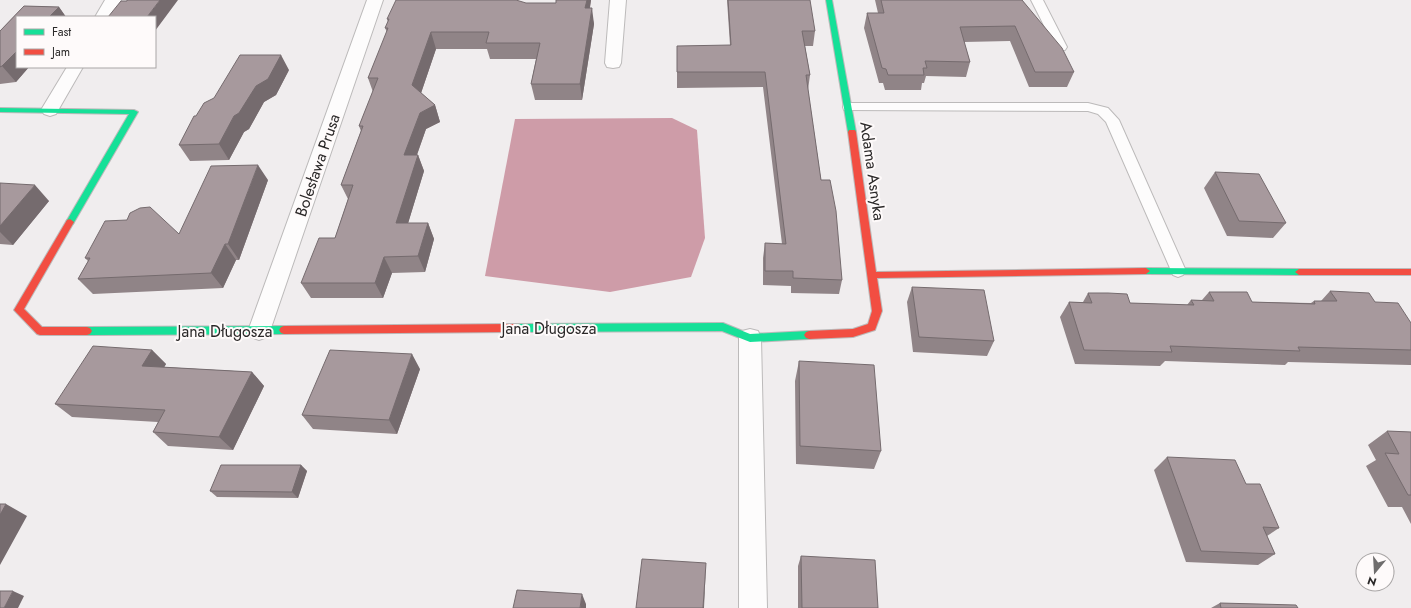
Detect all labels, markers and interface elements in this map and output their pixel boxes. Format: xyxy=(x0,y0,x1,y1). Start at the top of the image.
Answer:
legend xyxy=(16,16,156,68)
text: Fast xyxy=(52,23,71,41)
text: Jam xyxy=(50,43,70,61)
street label: Bolesława Prusa xyxy=(289,111,346,220)
street label: Adama Asnyka xyxy=(854,120,891,222)
street label: Jana Długosza xyxy=(500,317,596,340)
street label: Jana Długosza xyxy=(176,320,272,343)
north arrow xyxy=(1355,552,1395,592)
text: N xyxy=(1365,573,1379,590)

